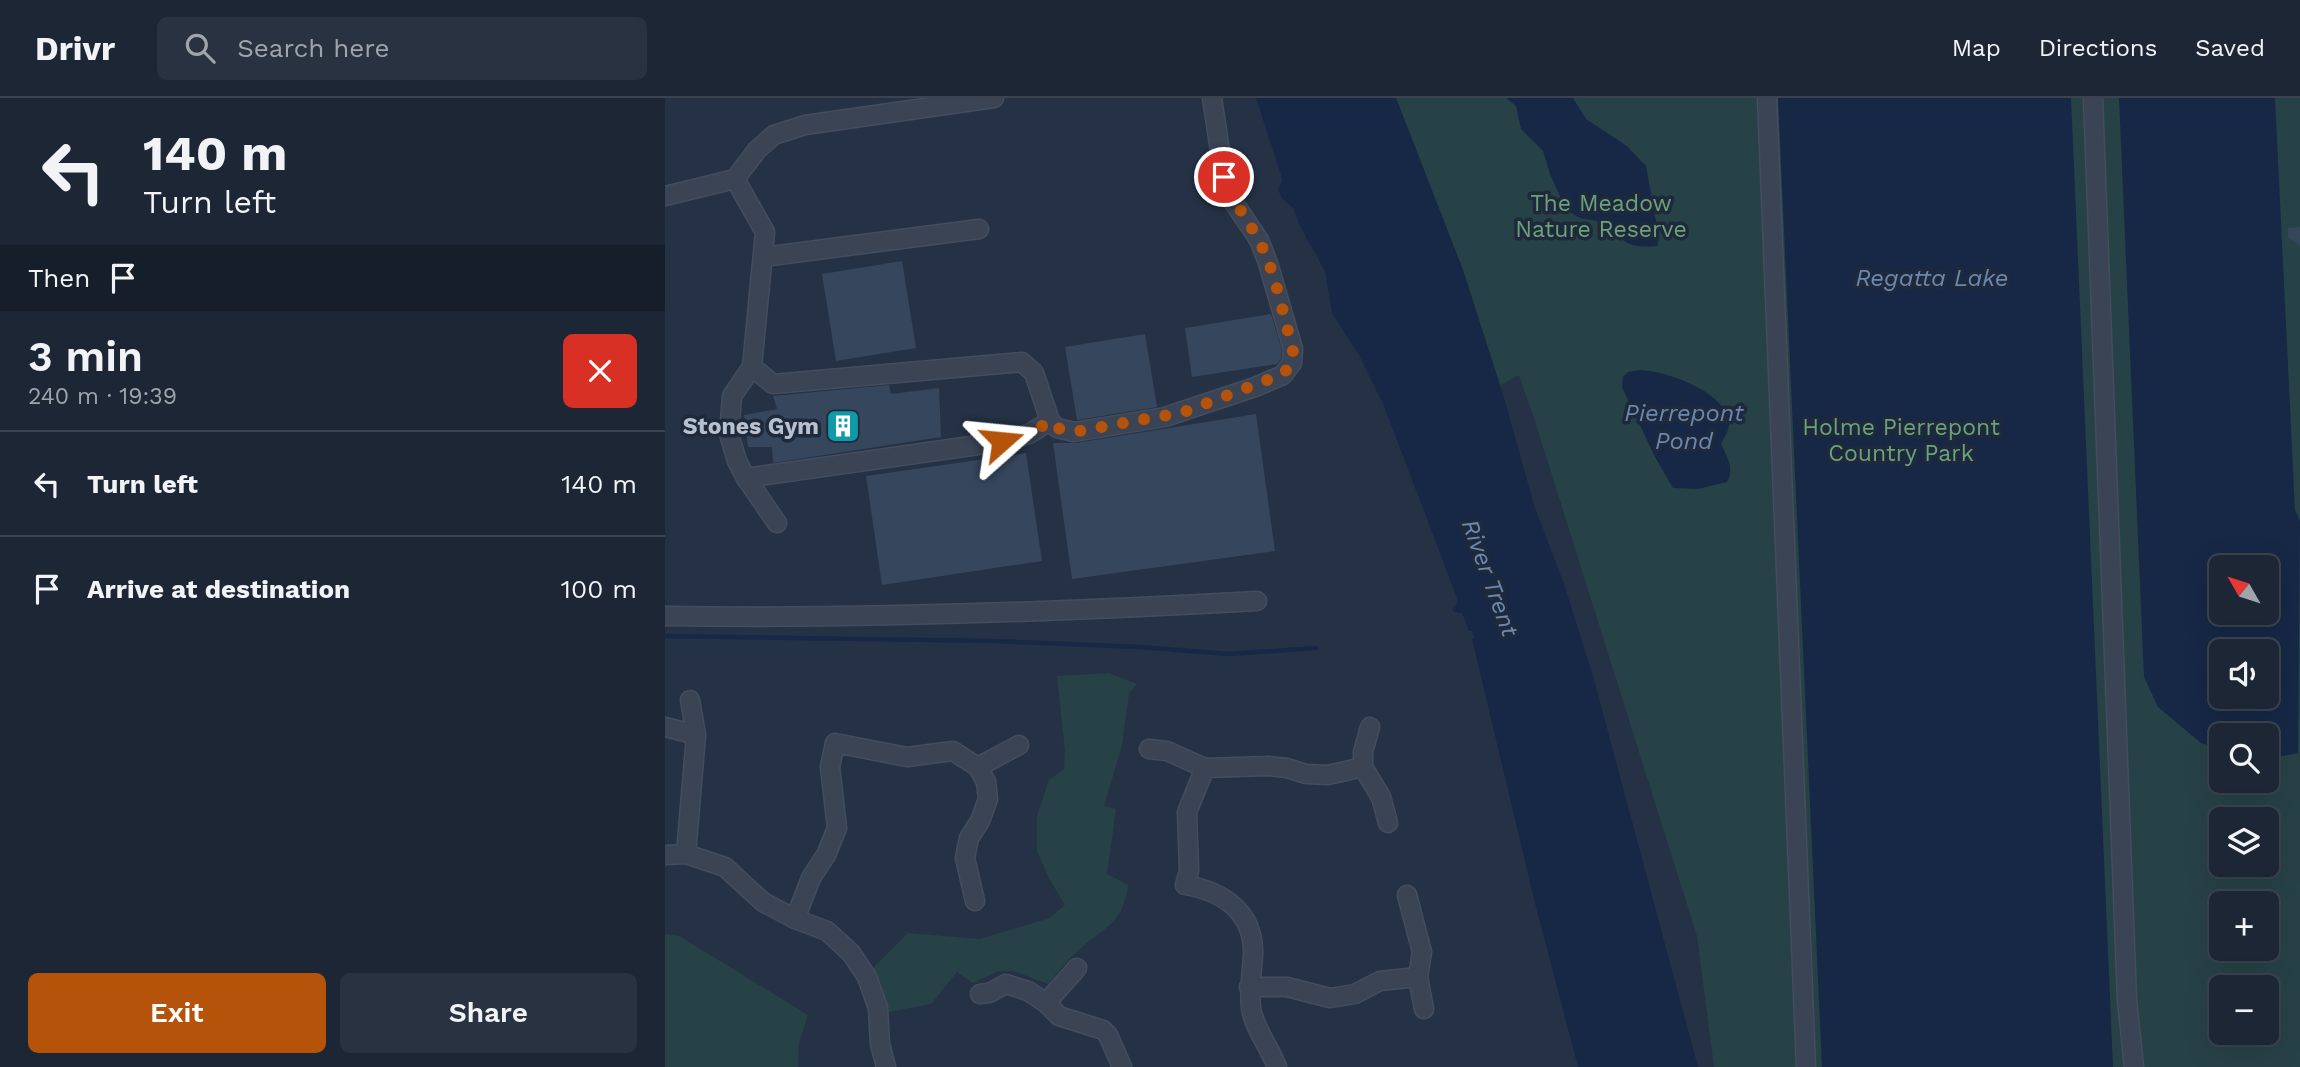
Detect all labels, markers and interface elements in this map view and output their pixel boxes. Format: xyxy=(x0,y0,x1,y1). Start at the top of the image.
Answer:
search box xyxy=(157,17,647,80)
text: Drivr xyxy=(35,29,115,68)
icon: search xyxy=(181,29,219,67)
text: Search here xyxy=(237,33,390,63)
text: Map xyxy=(1952,34,2001,62)
text: Directions xyxy=(2039,34,2157,62)
text: Saved xyxy=(2195,34,2265,62)
text: 140 m xyxy=(143,124,287,182)
icon: left xyxy=(28,126,119,217)
pin xyxy=(1194,147,1254,207)
icon: arrive xyxy=(1205,158,1243,196)
text: Turn left xyxy=(143,183,276,221)
park label: The Meadow Nature Reserve xyxy=(1515,190,1687,243)
icon: arrive xyxy=(104,259,142,297)
text: Then xyxy=(28,263,90,293)
water label: Regatta Lake xyxy=(1855,264,2009,292)
text: 3 min xyxy=(28,332,143,381)
button: close xyxy=(563,334,637,408)
text: 240 m · 19:39 xyxy=(28,383,177,410)
water label: Pierrepont Pond xyxy=(1624,399,1745,455)
position arrow xyxy=(965,404,1039,478)
building icon: Stones Gym xyxy=(824,407,862,445)
place label: Stones Gym xyxy=(683,413,819,440)
park label: Holme Pierrepont Country Park xyxy=(1802,414,2000,467)
icon: left xyxy=(28,465,66,503)
text: Turn left xyxy=(87,469,198,499)
text: 140 m xyxy=(561,469,637,499)
water label: River Trent xyxy=(1456,516,1525,642)
north arrow xyxy=(2209,555,2279,625)
map controls xyxy=(2209,555,2279,1045)
icon: arrive xyxy=(28,570,66,608)
text: Arrive at destination xyxy=(87,574,350,604)
text: 100 m xyxy=(561,574,637,604)
button: sound xyxy=(2209,639,2279,709)
button: search xyxy=(2209,723,2279,793)
button: layers xyxy=(2209,807,2279,877)
button: + xyxy=(2209,891,2279,961)
button: Exit xyxy=(28,973,326,1053)
button: Share xyxy=(340,973,637,1053)
button: − xyxy=(2209,975,2279,1045)

